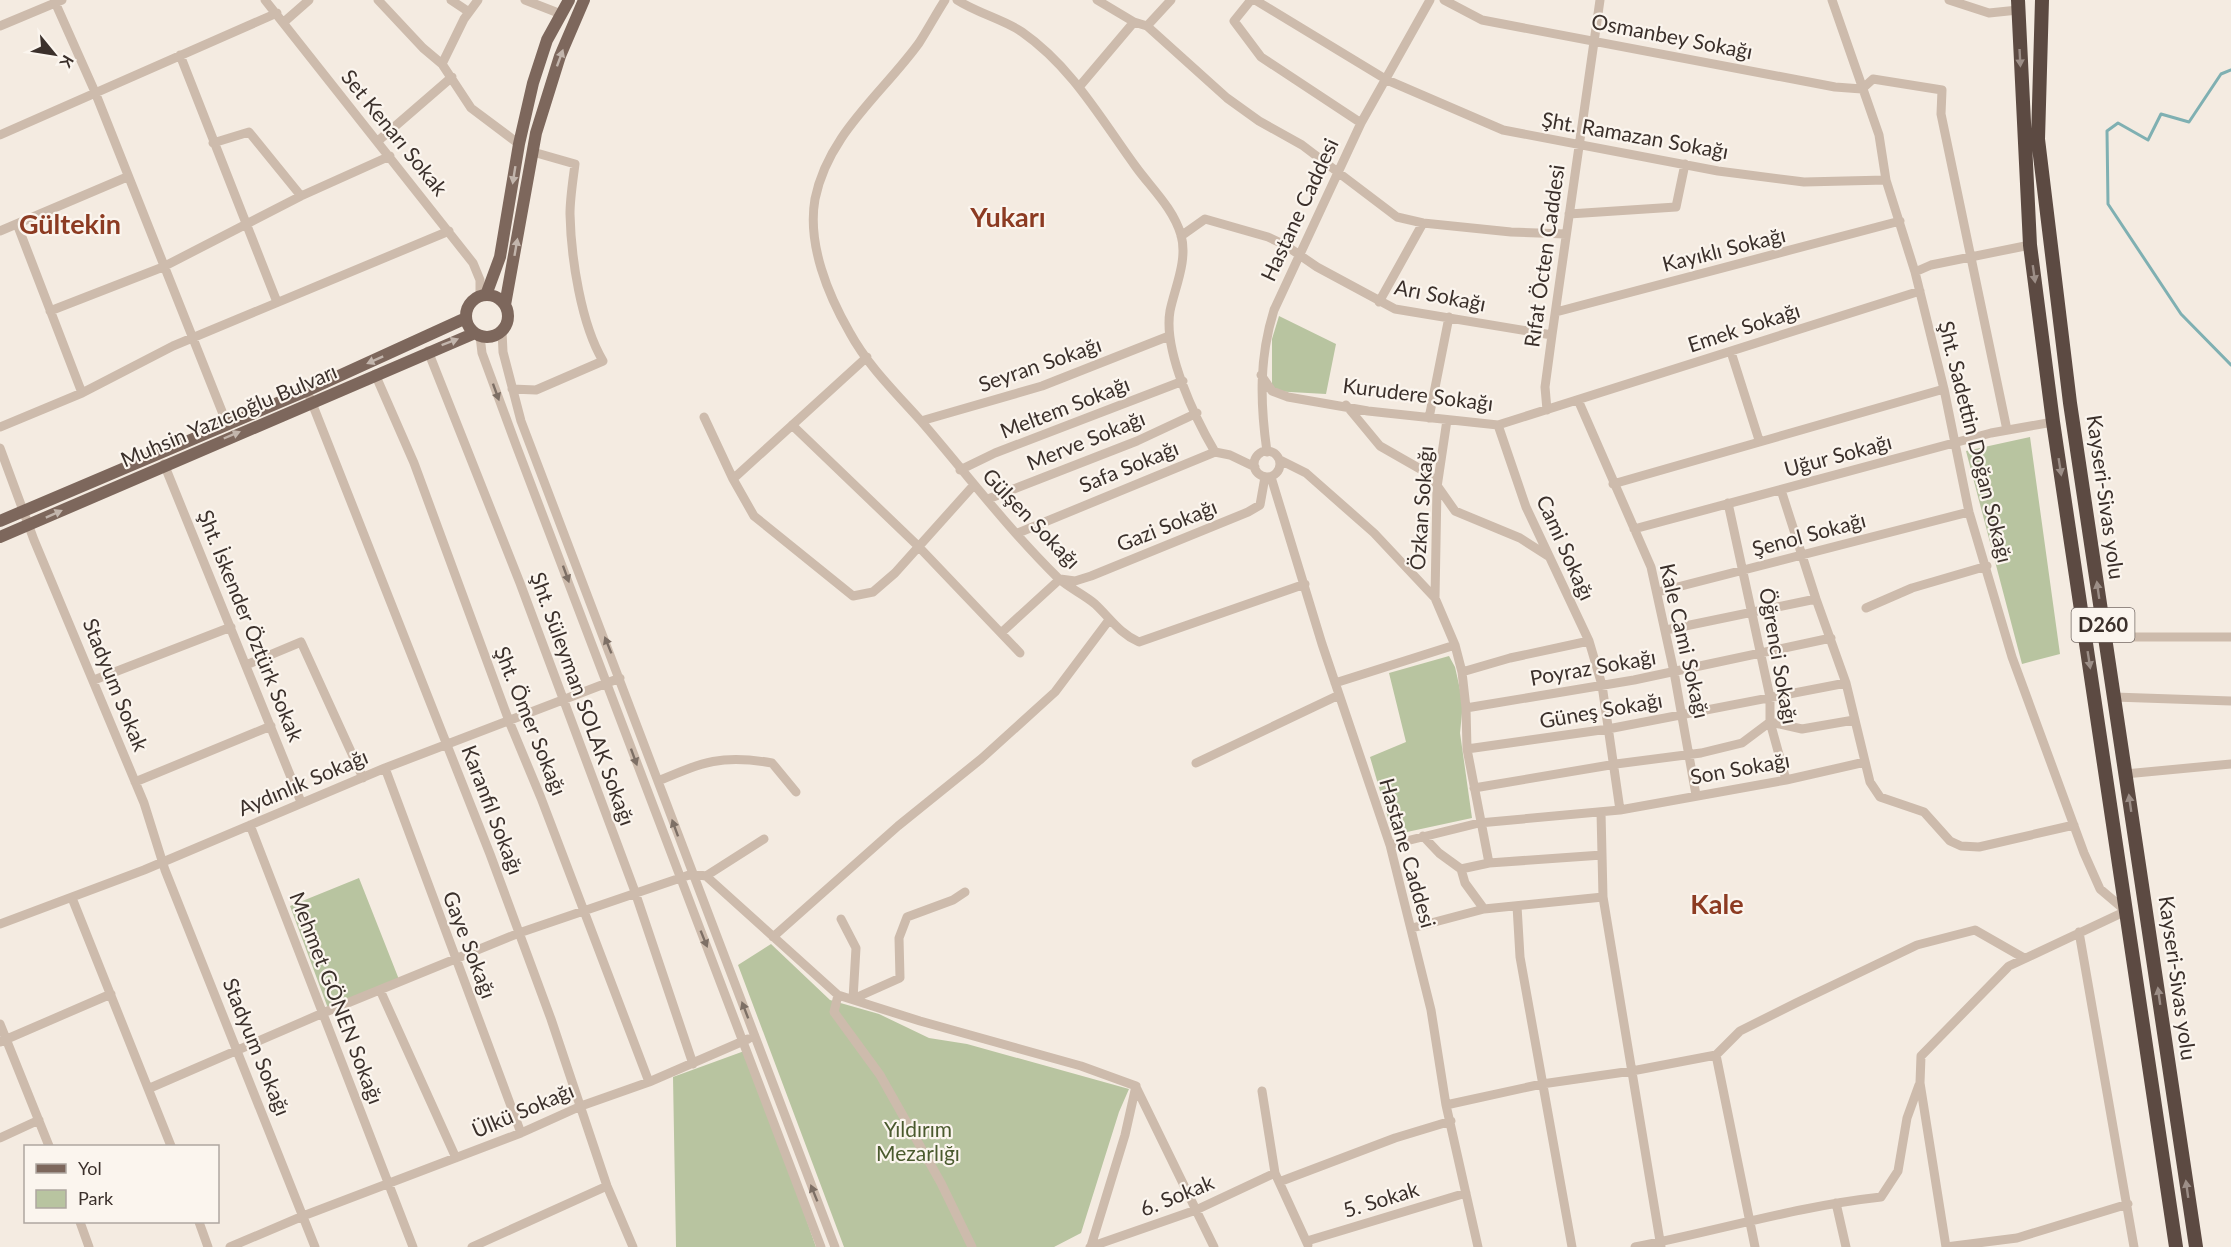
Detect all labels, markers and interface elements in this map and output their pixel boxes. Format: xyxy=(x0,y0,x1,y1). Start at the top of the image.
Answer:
street label: Osmanbey Sokağı xyxy=(1590,8,1755,63)
north arrow xyxy=(24,24,84,84)
one-way arrow xyxy=(555,48,565,66)
one-way arrow xyxy=(2016,49,2025,68)
text: K xyxy=(56,52,78,72)
street label: Set Kenarı Sokak xyxy=(337,64,454,200)
street label: Şht. Ramazan Sokağı xyxy=(1540,106,1731,163)
street label: Hastane Caddesi xyxy=(1255,134,1343,285)
street label: Rıfat Öcten Caddesi xyxy=(1518,163,1569,349)
one-way arrow xyxy=(509,166,518,185)
district label: Yukarı xyxy=(969,200,1046,233)
district label: Gültekin xyxy=(19,207,121,240)
street label: Kayıklı Sokağı xyxy=(1659,221,1788,276)
one-way arrow xyxy=(512,237,521,256)
one-way arrow xyxy=(2029,265,2039,284)
street label: Arı Sokağı xyxy=(1392,273,1488,316)
street label: Emek Sokağı xyxy=(1684,297,1803,356)
street label: Şht. Sadettin Doğan Sokağı xyxy=(1934,318,2019,565)
street label: Seyran Sokağı xyxy=(975,331,1104,396)
one-way arrow xyxy=(441,337,459,347)
one-way arrow xyxy=(366,355,384,365)
street label: Muhsin Yazıcıoğlu Bulvarı xyxy=(116,358,340,472)
street label: Meltem Sokağı xyxy=(996,370,1133,443)
street label: Kurudere Sokağı xyxy=(1342,372,1495,415)
one-way arrow xyxy=(492,383,502,401)
street label: Merve Sokağı xyxy=(1023,405,1148,475)
street label: Kayseri-Sivas yolu xyxy=(2083,413,2130,581)
street label: Uğur Sokağı xyxy=(1781,428,1894,481)
one-way arrow xyxy=(224,431,241,440)
street label: Safa Sokağı xyxy=(1075,434,1182,497)
street label: Özkan Sokağı xyxy=(1404,445,1437,571)
one-way arrow xyxy=(2055,458,2064,477)
street label: Gülşen Sokağı xyxy=(978,463,1086,573)
street label: Cami Sokağı xyxy=(1532,491,1601,604)
street label: Gazi Sokağı xyxy=(1113,493,1220,556)
street label: Şht. İskender Öztürk Sokak xyxy=(193,506,309,745)
street label: Şenol Sokağı xyxy=(1749,506,1868,561)
one-way arrow xyxy=(45,509,63,519)
street label: Kale Cami Sokağı xyxy=(1655,561,1715,721)
one-way arrow xyxy=(562,565,571,583)
street label: Şht. Süleyman SOLAK Sokağı xyxy=(526,568,641,829)
one-way arrow xyxy=(2093,580,2102,599)
street label: Öğrenci Sokağı xyxy=(1755,585,1804,726)
road number: D260 xyxy=(2072,608,2134,642)
street label: Stadyum Sokak xyxy=(78,614,154,755)
one-way arrow xyxy=(603,636,612,654)
street label: Şht. Ömer Sokağı xyxy=(490,642,573,799)
street label: Poyraz Sokağı xyxy=(1528,643,1658,690)
one-way arrow xyxy=(2084,651,2093,670)
street label: Güneş Sokağı xyxy=(1537,686,1664,733)
street label: Karanfil Sokağı xyxy=(457,741,530,878)
street label: Aydınlık Sokağı xyxy=(234,743,371,820)
street label: Son Sokağı xyxy=(1688,746,1791,789)
one-way arrow xyxy=(630,748,640,766)
street label: Hastane Caddesi xyxy=(1375,775,1442,930)
one-way arrow xyxy=(2125,794,2134,813)
one-way arrow xyxy=(670,819,680,837)
street label: Gaye Sokağı xyxy=(439,887,502,1002)
district label: Kale xyxy=(1690,887,1744,920)
street label: Mehmet GÖNEN Sokağı xyxy=(285,888,389,1107)
street label: Kayseri-Sivas yolu xyxy=(2155,894,2202,1062)
one-way arrow xyxy=(700,930,709,948)
street label: Stadyum Sokağı xyxy=(218,974,296,1119)
one-way arrow xyxy=(2154,987,2163,1006)
one-way arrow xyxy=(739,1001,749,1019)
street label: Ülkü Sokağı xyxy=(468,1077,577,1142)
park label: Yıldırım Mezarlığı xyxy=(876,1116,960,1165)
legend xyxy=(24,1145,219,1223)
text: Yol xyxy=(78,1157,102,1179)
street label: 6. Sokak xyxy=(1136,1168,1217,1221)
street label: 5. Sokak xyxy=(1340,1175,1422,1222)
one-way arrow xyxy=(2183,1180,2192,1199)
one-way arrow xyxy=(809,1183,819,1201)
text: Park xyxy=(78,1187,114,1209)

